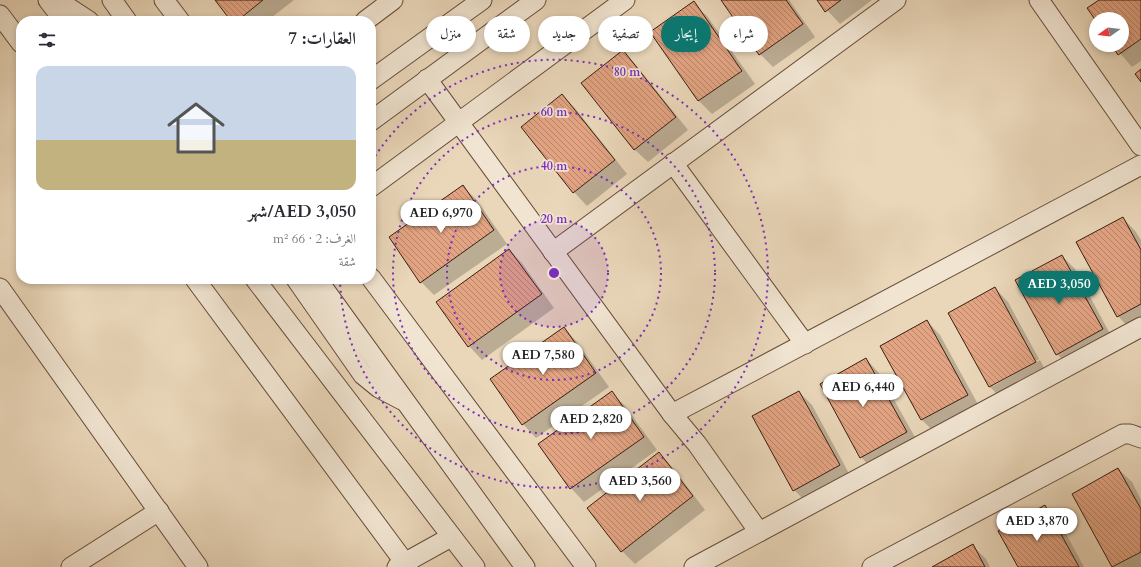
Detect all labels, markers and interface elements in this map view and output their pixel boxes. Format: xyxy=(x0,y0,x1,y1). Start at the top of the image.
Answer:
north arrow xyxy=(1089,12,1129,52)
map controls xyxy=(1089,12,1129,52)
chip: منزل xyxy=(426,16,476,52)
chip: شقة xyxy=(484,16,530,52)
chip: جديد xyxy=(538,16,590,52)
chip: تصفية xyxy=(598,16,653,52)
chip: إيجار xyxy=(661,16,711,52)
chip: شراء xyxy=(719,16,768,52)
text: العقارات: 7 xyxy=(288,27,356,50)
icon: filters xyxy=(36,29,58,51)
text: 80 m xyxy=(614,64,641,80)
icon: home xyxy=(160,92,232,164)
text: 60 m xyxy=(541,104,568,120)
text: 40 m xyxy=(541,158,568,174)
text: AED 3,050/شهر xyxy=(248,200,356,223)
pin: AED 6,970 xyxy=(395,200,487,234)
text: AED 6,970 xyxy=(409,204,473,222)
text: 20 m xyxy=(541,211,568,227)
text: الغرف: 2 · 66 m² xyxy=(273,230,356,248)
text: شقة xyxy=(339,253,356,271)
centre of rings xyxy=(547,266,561,280)
pin: AED 3,050 xyxy=(1013,271,1105,305)
text: AED 3,050 xyxy=(1027,275,1091,293)
pin: AED 7,580 xyxy=(497,342,589,376)
text: AED 7,580 xyxy=(511,346,575,364)
pin: AED 6,440 xyxy=(817,374,909,408)
text: AED 6,440 xyxy=(831,378,895,396)
pin: AED 2,820 xyxy=(545,406,637,440)
text: AED 2,820 xyxy=(559,410,623,428)
pin: AED 3,560 xyxy=(594,468,686,502)
text: AED 3,560 xyxy=(608,472,672,490)
pin: AED 3,870 xyxy=(991,508,1083,542)
text: AED 3,870 xyxy=(1005,512,1069,530)

